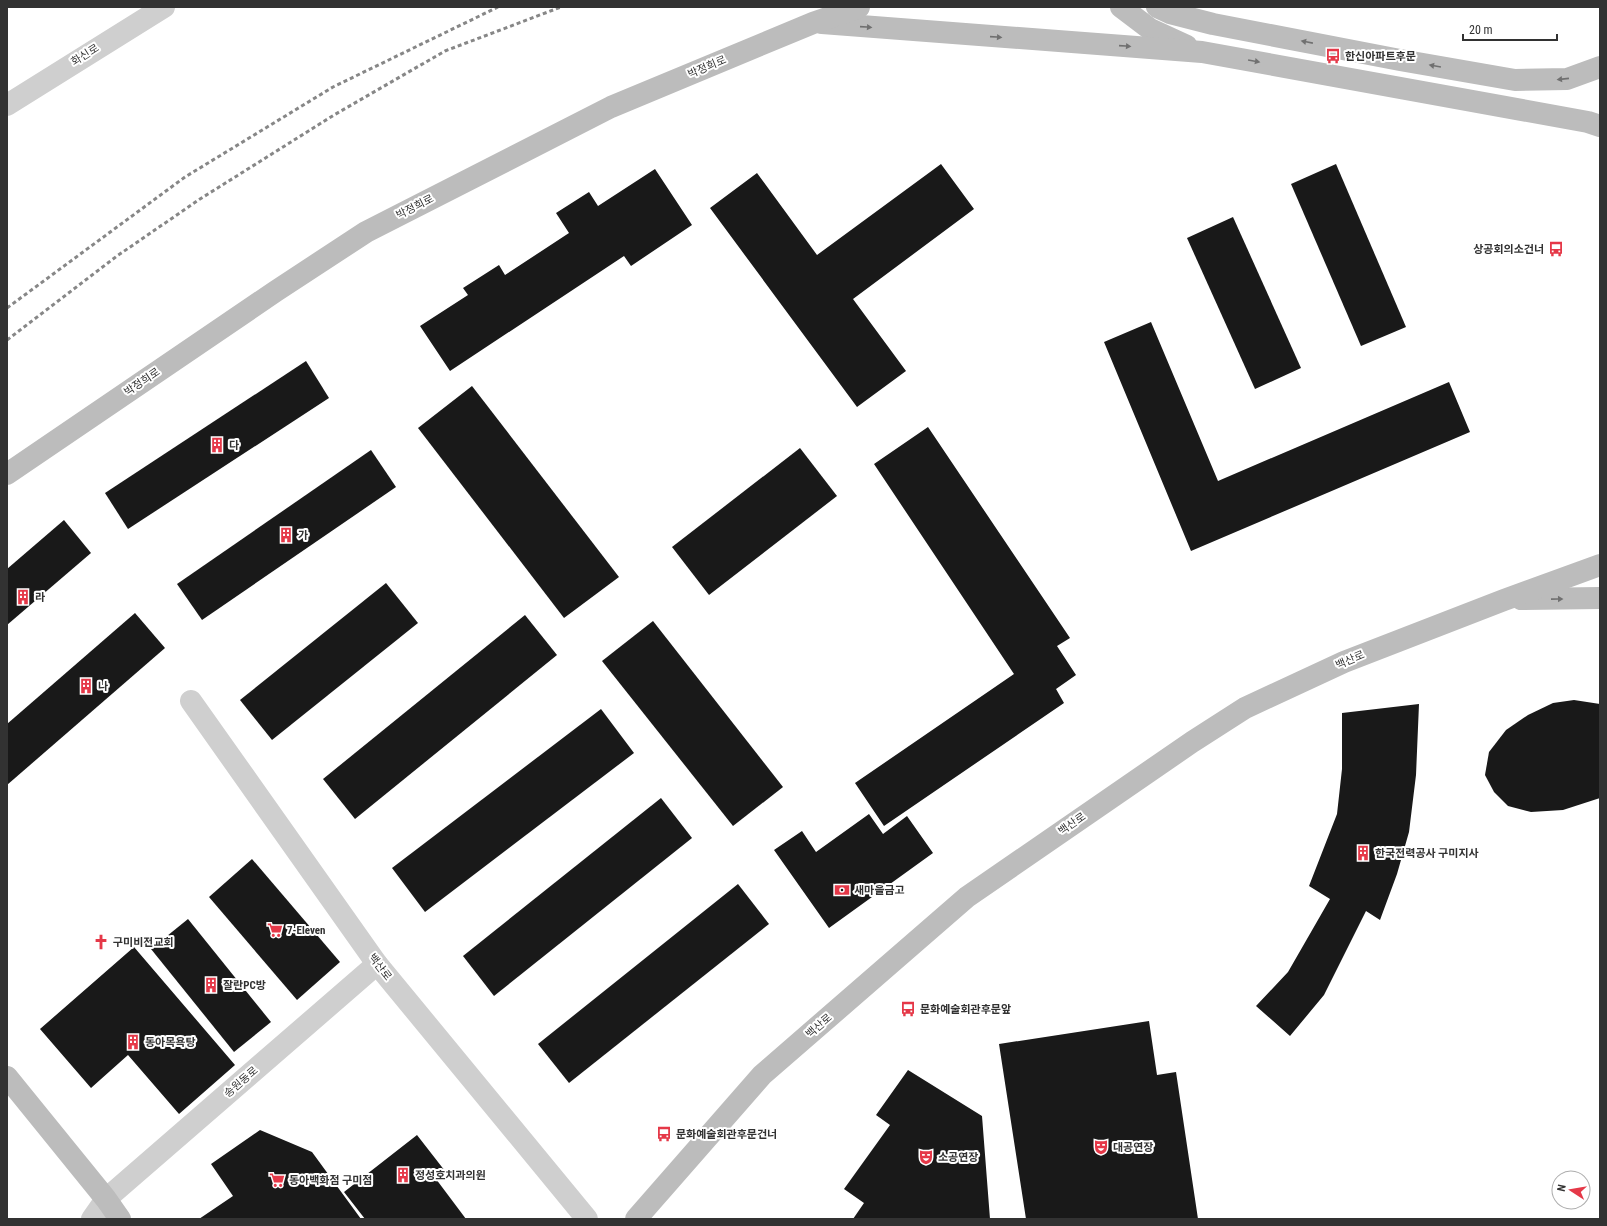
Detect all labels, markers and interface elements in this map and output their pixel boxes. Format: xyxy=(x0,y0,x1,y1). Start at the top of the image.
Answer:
scale bar xyxy=(1463,16,1557,42)
one-way arrow xyxy=(860,23,872,30)
text: 20 m xyxy=(1469,23,1493,37)
one-way arrow xyxy=(990,33,1002,40)
one-way arrow xyxy=(1301,39,1313,45)
street label: 화신로 xyxy=(69,41,101,69)
one-way arrow xyxy=(1119,43,1131,50)
bus stop icon: 한신아파트후문 xyxy=(1324,47,1342,65)
place label: 한신아파트후문 xyxy=(1345,50,1416,63)
street label: 박정희로 xyxy=(686,53,728,81)
one-way arrow xyxy=(1248,59,1260,65)
one-way arrow xyxy=(1428,63,1441,69)
one-way arrow xyxy=(1557,75,1569,82)
street label: 박정희로 xyxy=(394,192,436,222)
bus stop icon: 상공회의소건너 xyxy=(1547,240,1565,258)
place label: 상공회의소건너 xyxy=(1473,243,1544,256)
street label: 박정희로 xyxy=(122,365,162,399)
building icon: 다 xyxy=(208,436,226,454)
place label: 다 xyxy=(229,439,239,452)
building icon: 가 xyxy=(277,526,295,544)
place label: 가 xyxy=(298,529,308,542)
building icon: 라 xyxy=(14,588,32,606)
place label: 라 xyxy=(35,591,45,604)
one-way arrow xyxy=(1551,596,1564,602)
street label: 백산로 xyxy=(1333,648,1367,672)
building icon: 나 xyxy=(77,677,95,695)
place label: 나 xyxy=(98,680,108,693)
street label: 백산로 xyxy=(1056,810,1088,838)
building icon: 한국전력공사 구미지사 xyxy=(1354,844,1372,862)
place label: 한국전력공사 구미지사 xyxy=(1375,847,1479,860)
bank icon: 새마을금고 xyxy=(833,881,851,899)
place label: 새마을금고 xyxy=(854,884,905,897)
supermarket icon: 7-Eleven xyxy=(266,921,284,939)
place label: 7-Eleven xyxy=(287,924,325,937)
church icon: 구미비전교회 xyxy=(92,933,110,951)
place label: 구미비전교회 xyxy=(113,936,174,949)
street label: 백산로 xyxy=(366,951,394,983)
building icon: 잘란PC방 xyxy=(202,976,220,994)
place label: 잘란PC방 xyxy=(223,979,266,992)
bus stop icon: 문화예술회관후문앞 xyxy=(899,1000,917,1018)
place label: 문화예술회관후문앞 xyxy=(920,1003,1011,1016)
street label: 백산로 xyxy=(803,1011,835,1041)
building icon: 동아목욕탕 xyxy=(124,1033,142,1051)
place label: 동아목욕탕 xyxy=(145,1036,196,1049)
street label: 송원동로 xyxy=(221,1064,261,1100)
bus stop icon: 문화예술회관후문건너 xyxy=(655,1125,673,1143)
place label: 문화예술회관후문건너 xyxy=(676,1128,777,1141)
theatre icon: 대공연장 xyxy=(1092,1138,1110,1156)
place label: 대공연장 xyxy=(1113,1141,1153,1154)
theatre icon: 소공연장 xyxy=(917,1148,935,1166)
place label: 소공연장 xyxy=(938,1151,978,1164)
building icon: 정성호치과의원 xyxy=(394,1166,412,1184)
place label: 정성호치과의원 xyxy=(415,1169,486,1182)
north arrow xyxy=(1551,1170,1591,1210)
supermarket icon: 동아백화점 구미점 xyxy=(268,1171,286,1189)
place label: 동아백화점 구미점 xyxy=(289,1174,373,1187)
text: N xyxy=(1555,1183,1569,1193)

